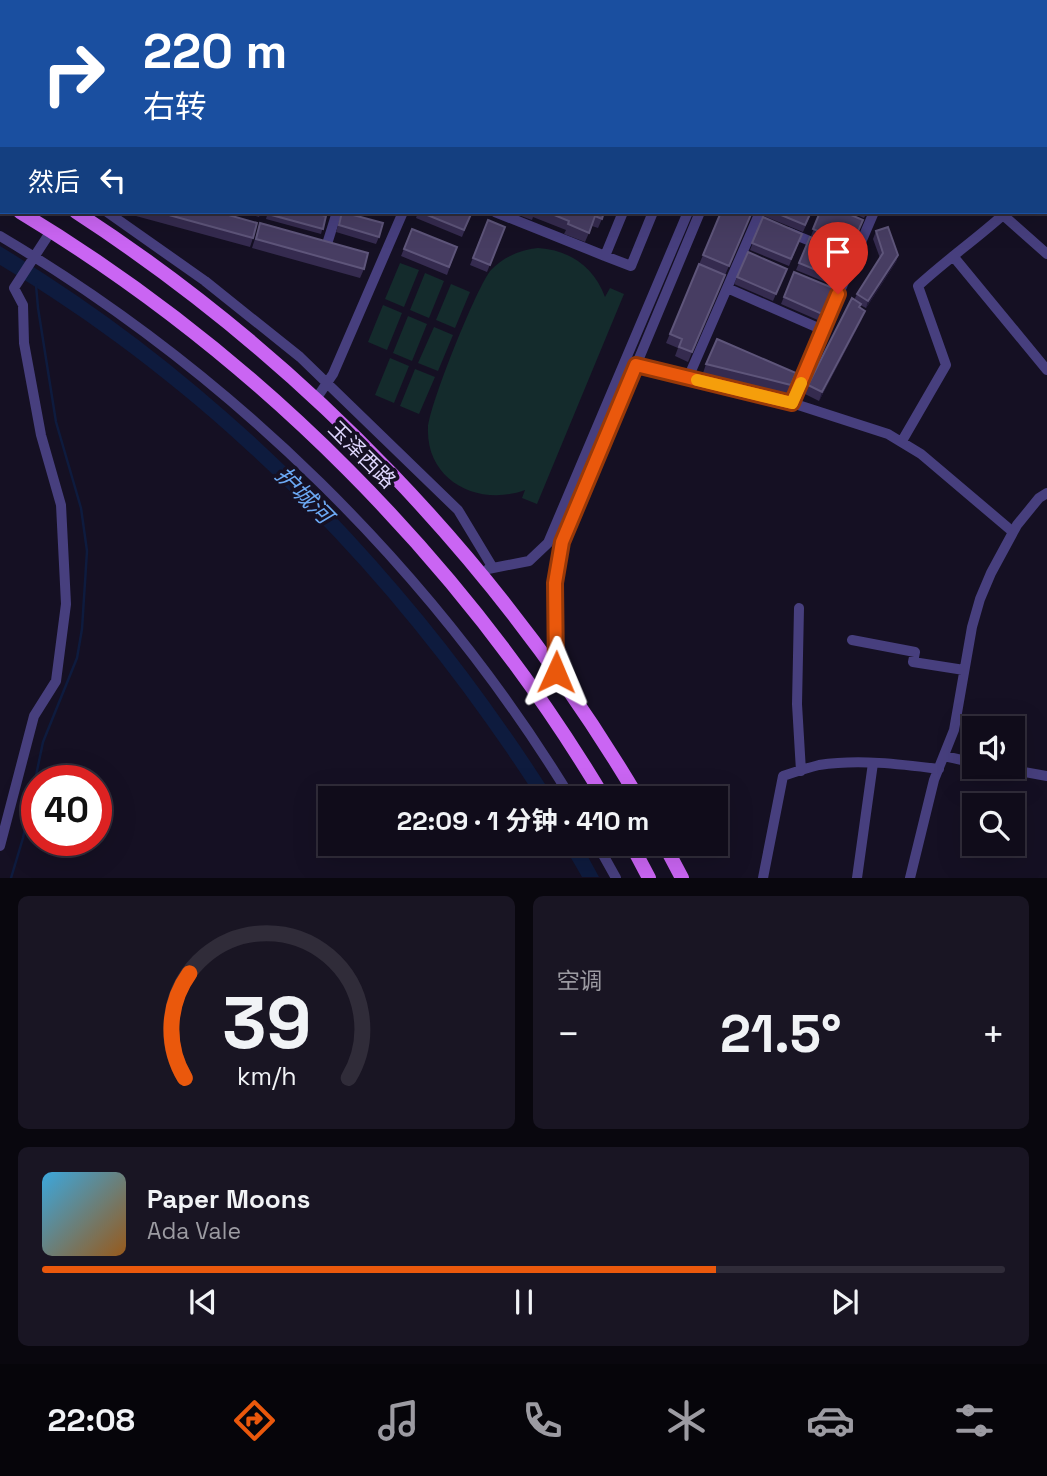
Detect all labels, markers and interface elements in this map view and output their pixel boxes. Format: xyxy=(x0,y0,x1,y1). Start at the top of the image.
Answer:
text: 220 m xyxy=(143,20,287,82)
icon: right xyxy=(28,28,119,119)
text: 右转 xyxy=(143,87,207,127)
icon: left xyxy=(94,161,132,199)
text: 然后 xyxy=(28,165,80,199)
pin xyxy=(808,222,868,294)
icon: arrive xyxy=(819,233,857,271)
street label: 玉泽西路 xyxy=(323,415,402,494)
water label: 护城河 xyxy=(269,460,342,533)
position arrow xyxy=(519,635,593,709)
map controls xyxy=(962,716,1025,856)
button: sound xyxy=(962,716,1025,779)
speed limit sign: 40 xyxy=(21,765,112,856)
button: search xyxy=(962,793,1025,856)
text: 22:09 · 1 分钟 · 410 m xyxy=(397,804,649,838)
text: 空调 xyxy=(557,966,603,996)
text: 39 xyxy=(222,977,311,1070)
text: 21.5° xyxy=(720,1001,842,1067)
text: − xyxy=(557,1010,580,1058)
text: + xyxy=(981,1010,1005,1058)
text: km/h xyxy=(236,1060,296,1092)
text: Paper Moons xyxy=(147,1182,310,1216)
text: Ada Vale xyxy=(147,1216,241,1246)
icon: previous xyxy=(184,1283,222,1321)
icon: pause xyxy=(505,1283,543,1321)
icon: next xyxy=(826,1283,864,1321)
icon: directions xyxy=(230,1396,279,1445)
icon: music xyxy=(374,1396,423,1445)
icon: phone xyxy=(518,1396,567,1445)
icon: climate xyxy=(662,1396,711,1445)
icon: car xyxy=(806,1396,855,1445)
icon: filters xyxy=(950,1396,999,1445)
text: 22:08 xyxy=(48,1400,135,1440)

